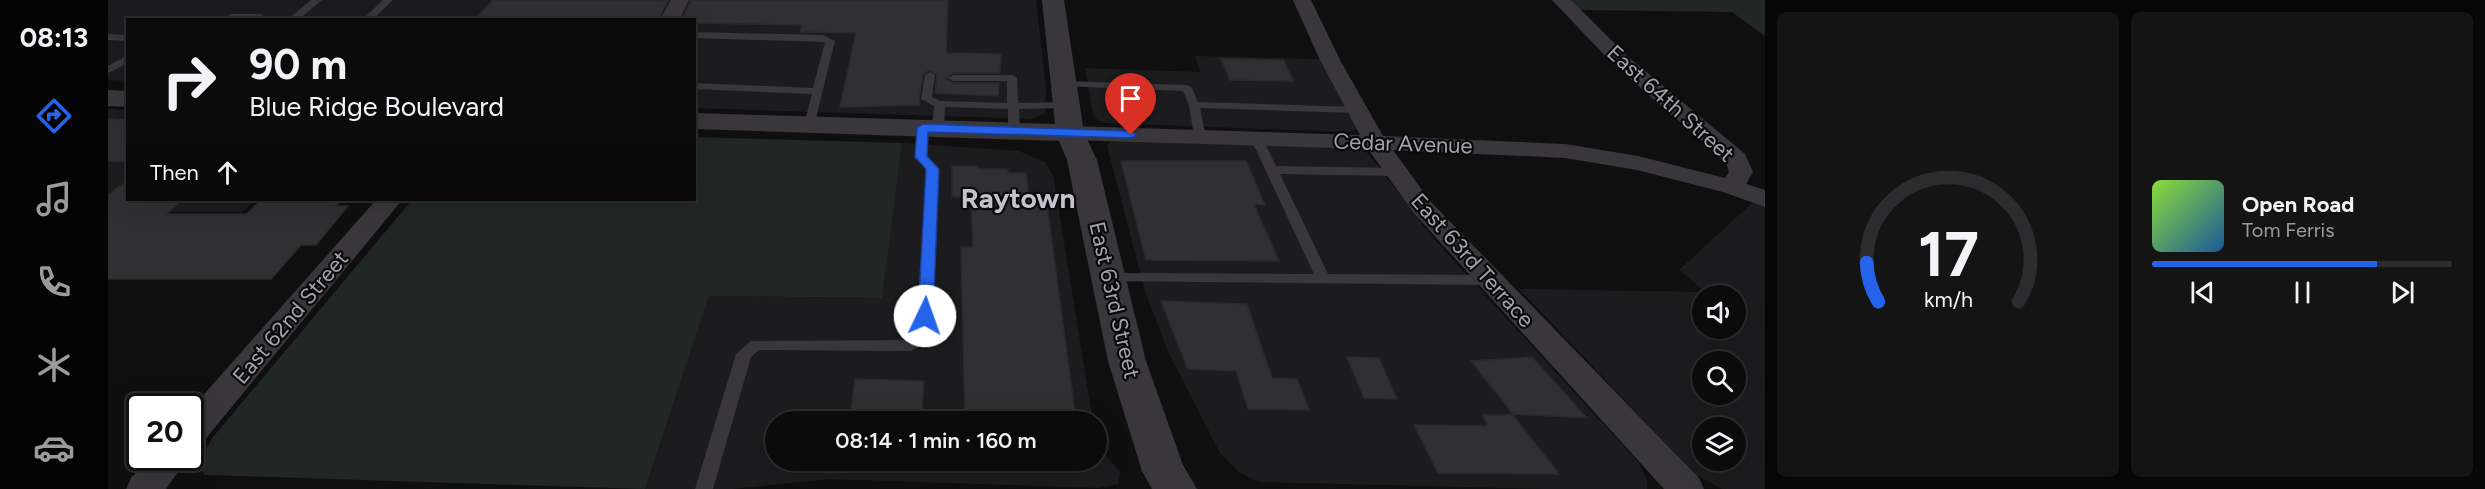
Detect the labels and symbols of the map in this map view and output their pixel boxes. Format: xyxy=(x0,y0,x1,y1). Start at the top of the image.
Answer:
street label: East 64th Street xyxy=(1601,39,1740,168)
pin xyxy=(1105,73,1156,135)
street label: Cedar Avenue xyxy=(1333,128,1473,159)
district label: Raytown xyxy=(961,181,1075,215)
street label: East 63rd Terrace xyxy=(1405,188,1540,333)
street label: East 63rd Street xyxy=(1083,219,1146,381)
street label: East 62nd Street xyxy=(227,245,354,389)
position arrow xyxy=(893,284,957,348)
speed limit sign: 20 xyxy=(126,393,204,471)

